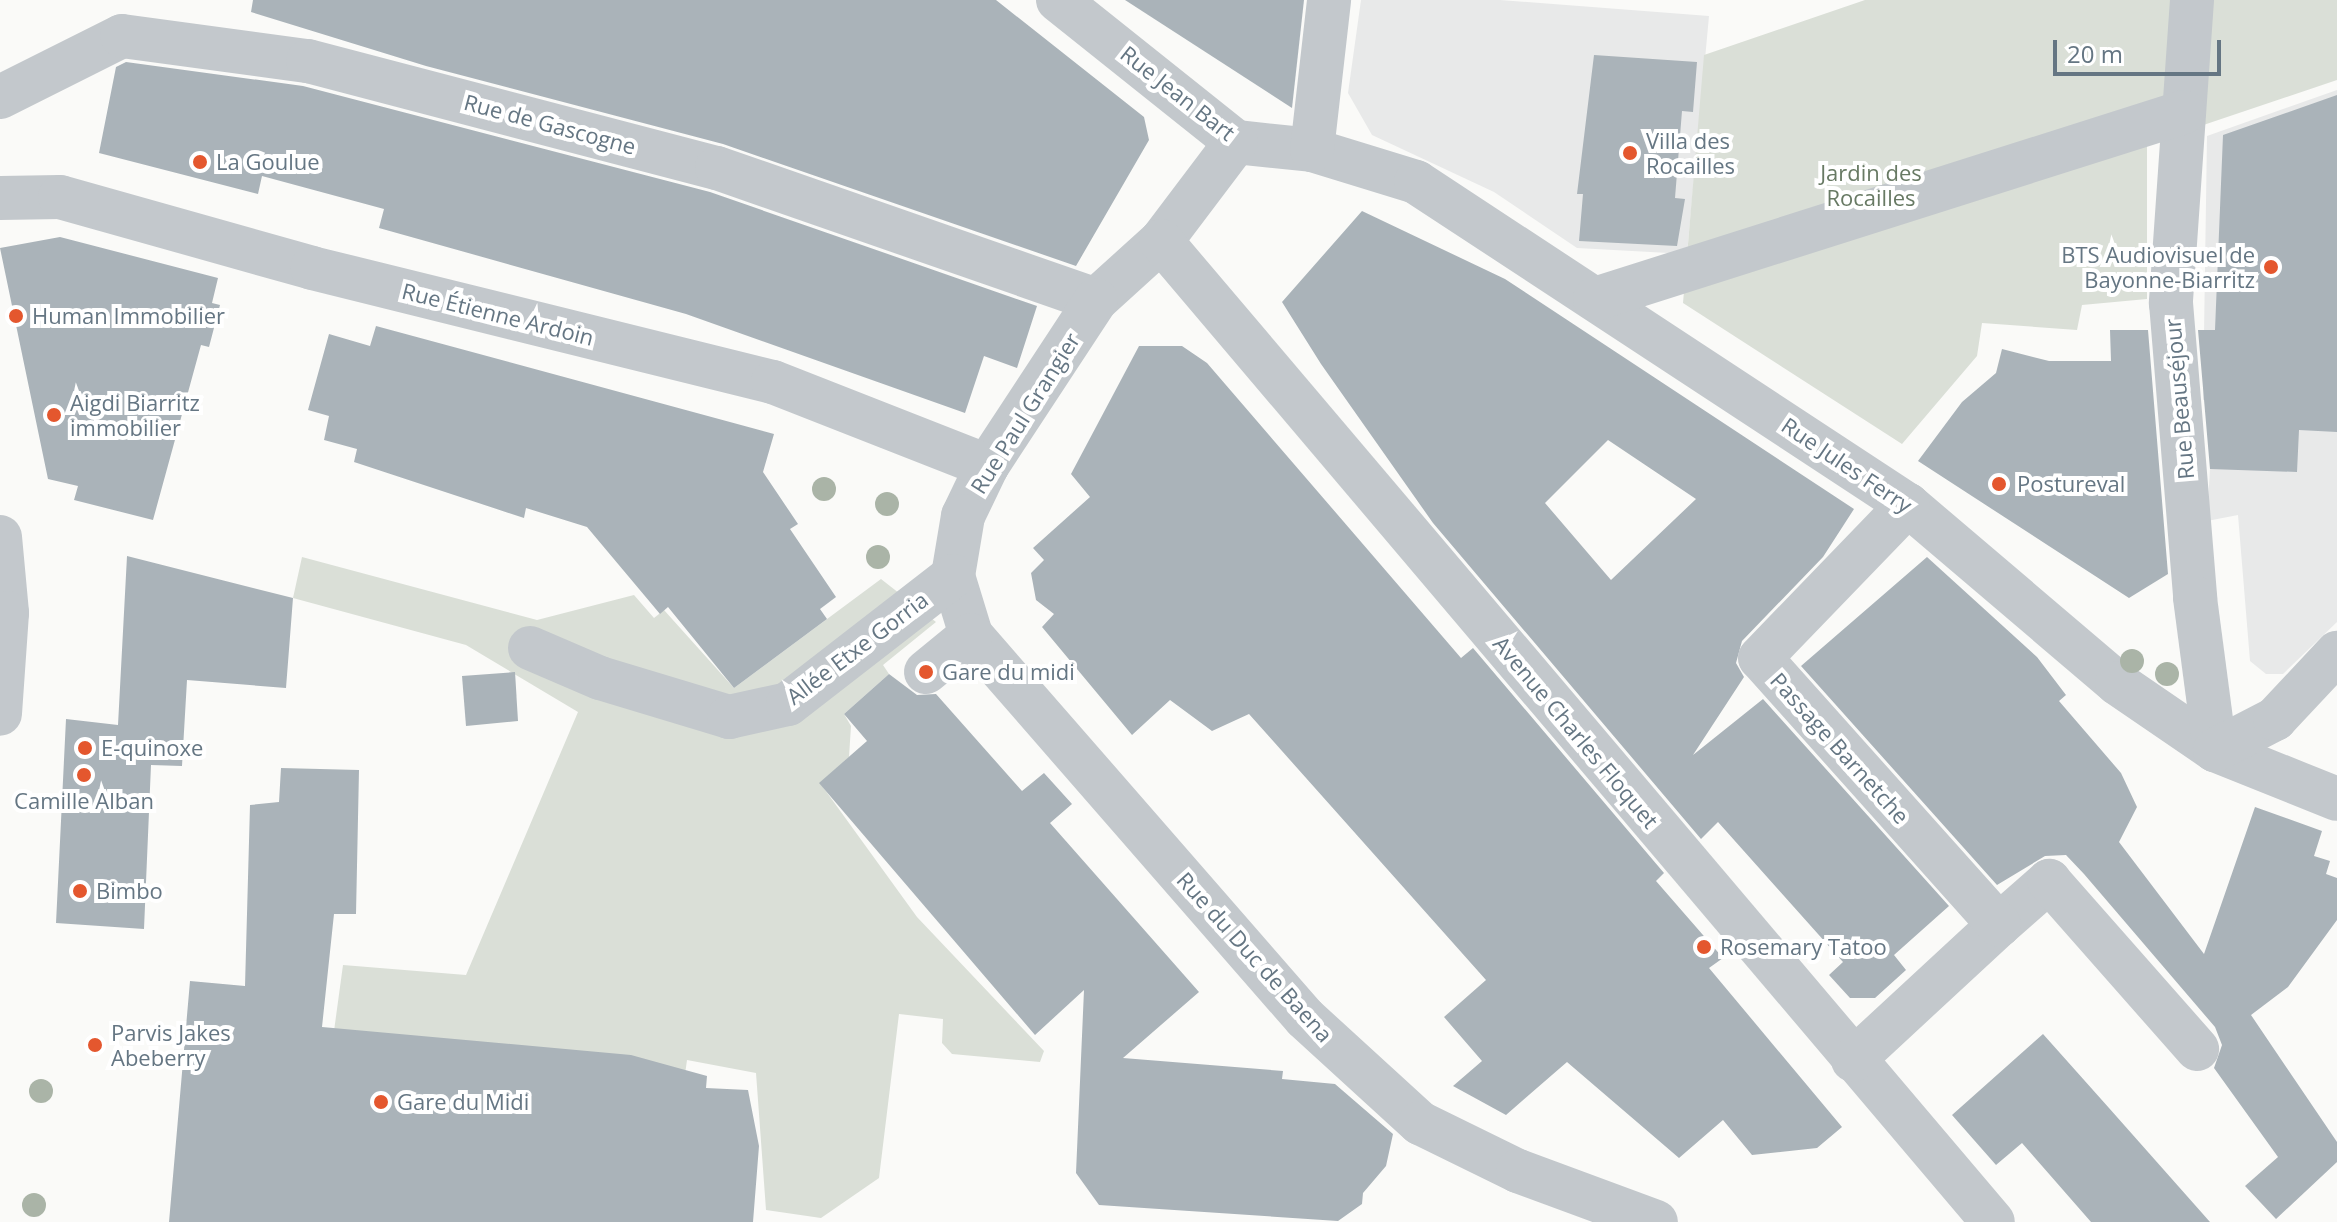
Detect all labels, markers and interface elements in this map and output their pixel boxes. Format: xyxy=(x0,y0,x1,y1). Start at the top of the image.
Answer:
scale bar xyxy=(2057,24,2225,74)
text: 20 m xyxy=(2067,37,2123,70)
street label: Rue Jean Bart xyxy=(1115,40,1241,146)
street label: Rue de Gascogne xyxy=(461,88,639,160)
place label: Villa des Rocailles xyxy=(1646,127,1735,178)
marker: Villa des Rocailles xyxy=(1621,144,1639,162)
place label: La Goulue xyxy=(216,149,320,175)
marker: La Goulue xyxy=(191,153,209,171)
park label: Jardin des Rocailles xyxy=(1820,159,1922,210)
place label: BTS Audiovisuel de Bayonne-Biarritz xyxy=(2061,241,2255,292)
marker: BTS Audiovisuel de Bayonne-Biarritz xyxy=(2262,258,2280,276)
street label: Rue Étienne Ardoin xyxy=(399,277,597,351)
place label: Human Immobilier xyxy=(32,303,225,329)
marker: Human Immobilier xyxy=(7,307,25,325)
street label: Rue Beauséjour xyxy=(2159,317,2199,481)
street label: Rue Paul Grangier xyxy=(965,328,1085,498)
place label: Aigdi Biarritz immobilier xyxy=(70,389,200,440)
marker: Aigdi Biarritz immobilier xyxy=(45,406,63,424)
street label: Rue Jules Ferry xyxy=(1777,412,1917,518)
place label: Postureval xyxy=(2017,471,2125,497)
marker: Postureval xyxy=(1988,473,2010,495)
street label: Allée Etxe Gorria xyxy=(781,586,933,710)
street label: Avenue Charles Floquet xyxy=(1488,631,1664,833)
place label: Gare du midi xyxy=(942,659,1075,685)
marker: Gare du midi xyxy=(917,663,935,681)
street label: Passage Barnetche xyxy=(1765,667,1915,829)
place label: E-quinoxe xyxy=(101,735,203,761)
marker: E-quinoxe xyxy=(76,739,94,757)
marker: Camille Alban xyxy=(75,766,93,784)
place label: Camille Alban xyxy=(14,788,154,814)
street label: Rue du Duc de Baena xyxy=(1172,867,1338,1047)
place label: Bimbo xyxy=(96,878,163,904)
marker: Bimbo xyxy=(71,882,89,900)
place label: Rosemary Tatoo xyxy=(1720,934,1887,960)
marker: Rosemary Tatoo xyxy=(1695,938,1713,956)
place label: Parvis Jakes Abeberry xyxy=(111,1019,231,1070)
marker: Parvis Jakes Abeberry xyxy=(86,1036,104,1054)
place label: Gare du Midi xyxy=(397,1089,529,1115)
marker: Gare du Midi xyxy=(372,1093,390,1111)

